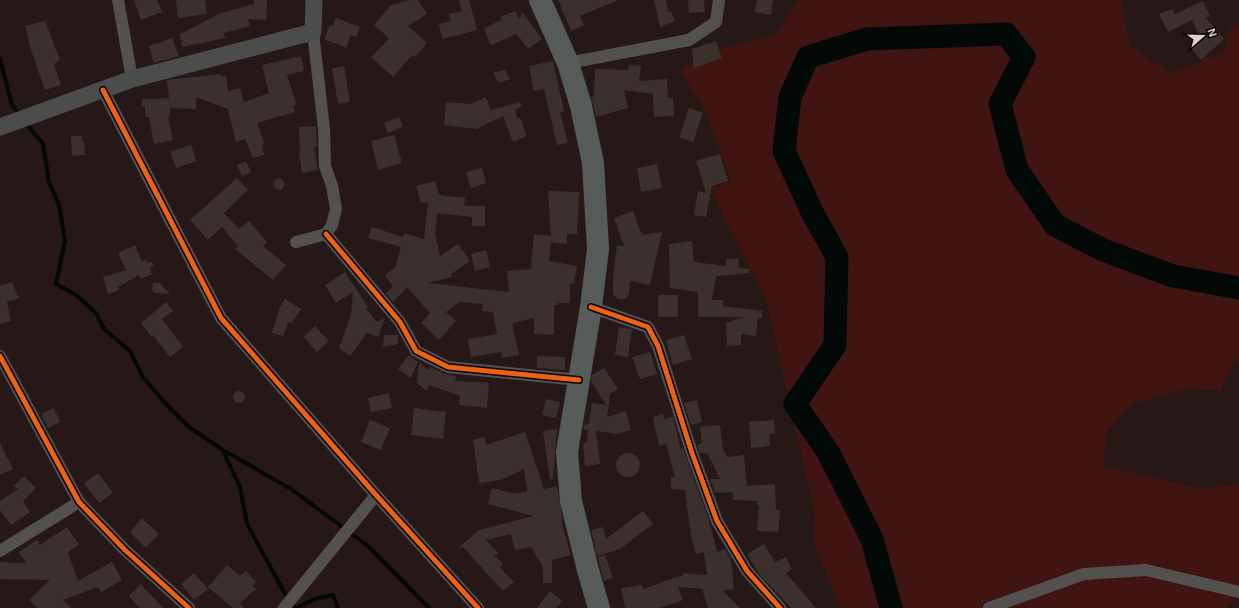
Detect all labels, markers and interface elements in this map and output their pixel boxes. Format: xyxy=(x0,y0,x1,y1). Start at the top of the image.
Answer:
north arrow xyxy=(1183,16,1223,56)
text: N xyxy=(1205,27,1219,38)

